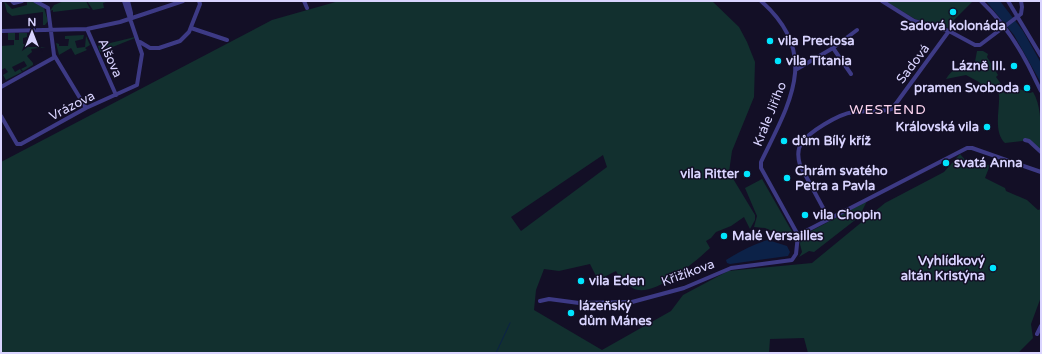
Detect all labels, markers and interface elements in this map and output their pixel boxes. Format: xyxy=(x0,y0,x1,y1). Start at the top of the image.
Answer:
marker: Sadová kolonáda xyxy=(948,7,958,17)
north arrow xyxy=(12,12,52,52)
text: N xyxy=(28,16,36,29)
place label: Sadová kolonáda xyxy=(900,18,1006,34)
place label: vila Preciosa xyxy=(778,33,854,49)
street label: Alšova xyxy=(94,36,126,80)
marker: vila Preciosa xyxy=(765,36,775,46)
street label: Sadová xyxy=(893,41,933,87)
place label: vila Titania xyxy=(786,53,852,69)
marker: vila Titania xyxy=(773,56,783,66)
place label: Lázně III. xyxy=(952,58,1006,74)
marker: Lázně III. xyxy=(1009,61,1019,71)
street label: Krále Jiřího xyxy=(750,79,790,149)
place label: pramen Svoboda xyxy=(914,80,1019,96)
marker: pramen Svoboda xyxy=(1022,83,1032,93)
street label: Vrázova xyxy=(46,88,98,124)
district label: WESTEND xyxy=(849,101,927,118)
place label: Královská vila xyxy=(896,119,979,135)
marker: Královská vila xyxy=(982,122,992,132)
place label: dům Bílý kříž xyxy=(792,133,871,149)
marker: dům Bílý kříž xyxy=(779,136,789,146)
place label: svatá Anna xyxy=(954,155,1023,171)
marker: svatá Anna xyxy=(941,158,951,168)
place label: Chrám svatého Petra a Pavla xyxy=(795,163,888,194)
place label: vila Ritter xyxy=(680,166,740,182)
marker: vila Ritter xyxy=(742,169,752,179)
marker: Chrám svatého Petra a Pavla xyxy=(782,173,792,183)
place label: vila Chopin xyxy=(813,207,881,223)
marker: vila Chopin xyxy=(800,210,810,220)
place label: Malé Versailles xyxy=(732,228,823,244)
marker: Malé Versailles xyxy=(719,231,729,241)
place label: Vyhlídkový altán Kristýna xyxy=(901,253,985,284)
street label: Křižíkova xyxy=(659,256,717,290)
marker: Vyhlídkový altán Kristýna xyxy=(988,263,998,273)
place label: vila Eden xyxy=(589,273,645,289)
marker: vila Eden xyxy=(576,276,586,286)
place label: lázeňský dům Mánes xyxy=(579,298,652,329)
marker: lázeňský dům Mánes xyxy=(566,308,576,318)

